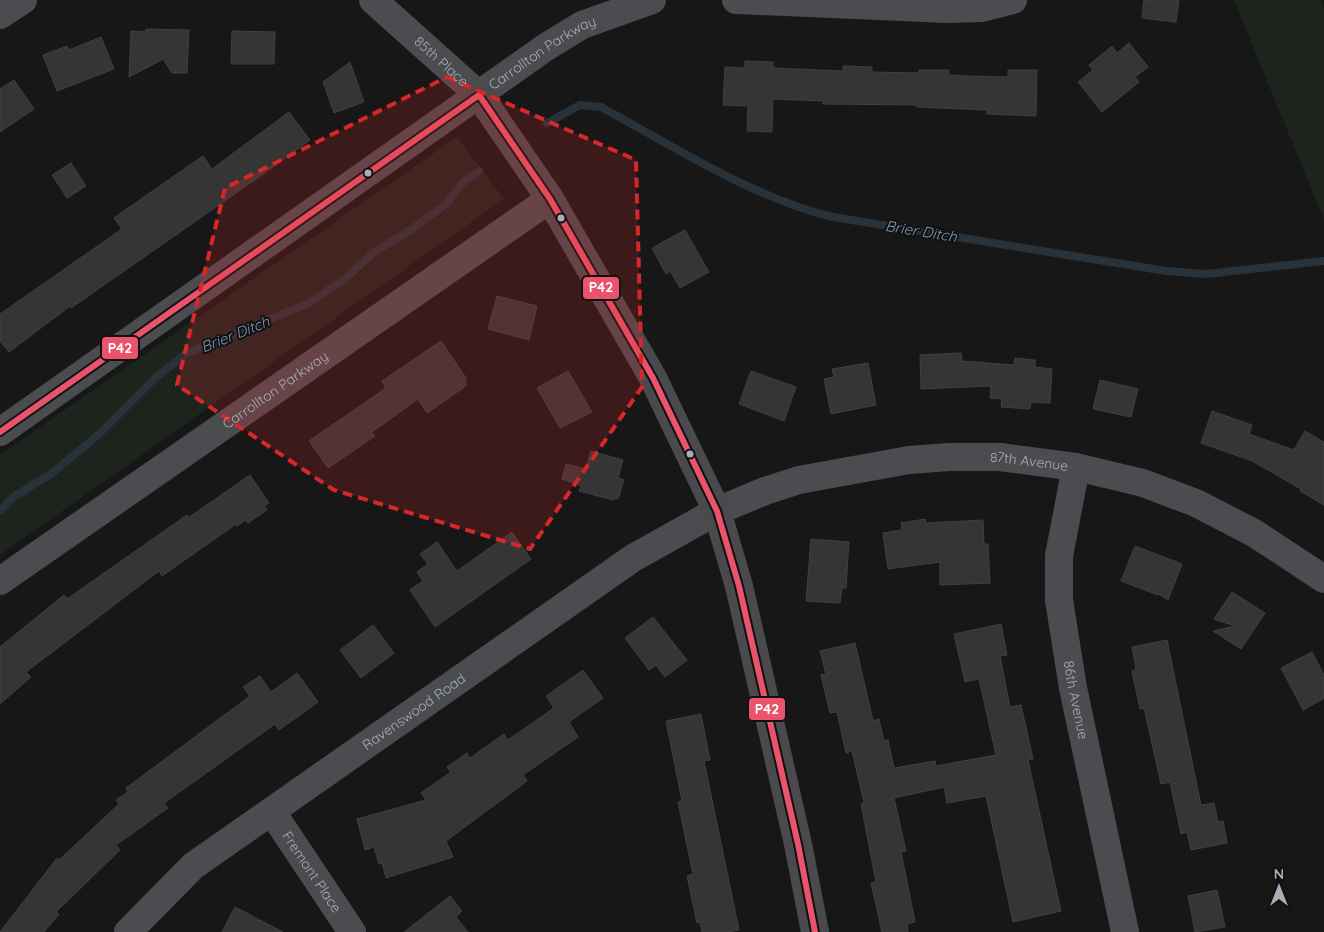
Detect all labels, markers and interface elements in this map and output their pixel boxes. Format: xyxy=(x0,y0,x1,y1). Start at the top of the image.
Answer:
street label: Carrollton Parkway xyxy=(485,12,598,94)
street label: 85th Place xyxy=(411,32,473,91)
unlabelled marker xyxy=(363,168,373,178)
unlabelled marker xyxy=(556,213,566,223)
water label: Brier Ditch xyxy=(884,216,959,246)
line badge: P42 xyxy=(582,276,620,300)
text: P42 xyxy=(589,278,613,296)
water label: Brier Ditch xyxy=(198,311,273,356)
line badge: P42 xyxy=(101,336,139,360)
text: P42 xyxy=(108,339,132,357)
street label: Carrollton Parkway xyxy=(219,347,332,433)
street label: 87th Avenue xyxy=(990,448,1069,475)
unlabelled marker xyxy=(685,449,695,459)
street label: 86th Avenue xyxy=(1060,659,1093,741)
street label: Ravenswood Road xyxy=(358,669,469,754)
line badge: P42 xyxy=(748,697,786,721)
text: P42 xyxy=(755,700,779,718)
street label: Fremont Place xyxy=(278,828,346,916)
north arrow xyxy=(1254,862,1304,912)
text: N xyxy=(1274,865,1284,883)

